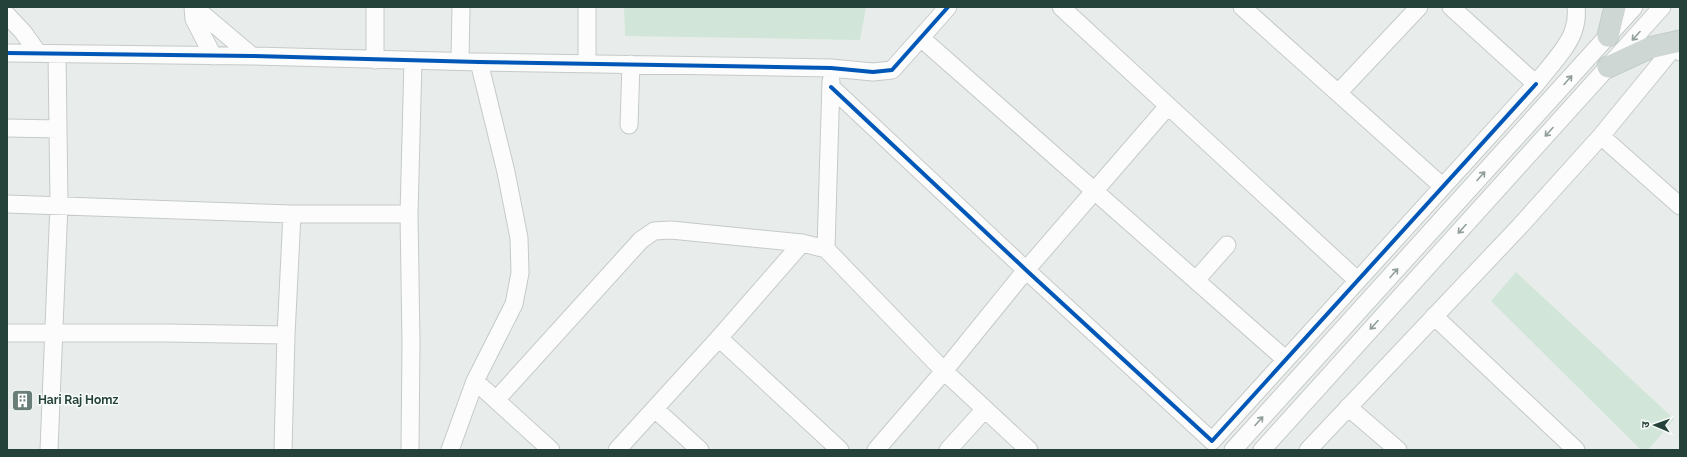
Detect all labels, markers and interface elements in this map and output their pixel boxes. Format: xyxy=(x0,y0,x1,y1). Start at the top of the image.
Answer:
one-way arrow xyxy=(1631,31,1640,41)
one-way arrow xyxy=(1563,75,1573,85)
one-way arrow xyxy=(1544,127,1553,138)
one-way arrow xyxy=(1476,172,1485,182)
one-way arrow xyxy=(1457,224,1466,234)
one-way arrow xyxy=(1389,268,1398,278)
one-way arrow xyxy=(1370,320,1379,330)
building icon: Hari Raj Homz xyxy=(10,387,36,413)
place label: Hari Raj Homz xyxy=(38,393,118,407)
north arrow xyxy=(1635,405,1675,445)
one-way arrow xyxy=(1255,416,1264,426)
text: उ xyxy=(1639,421,1652,428)

